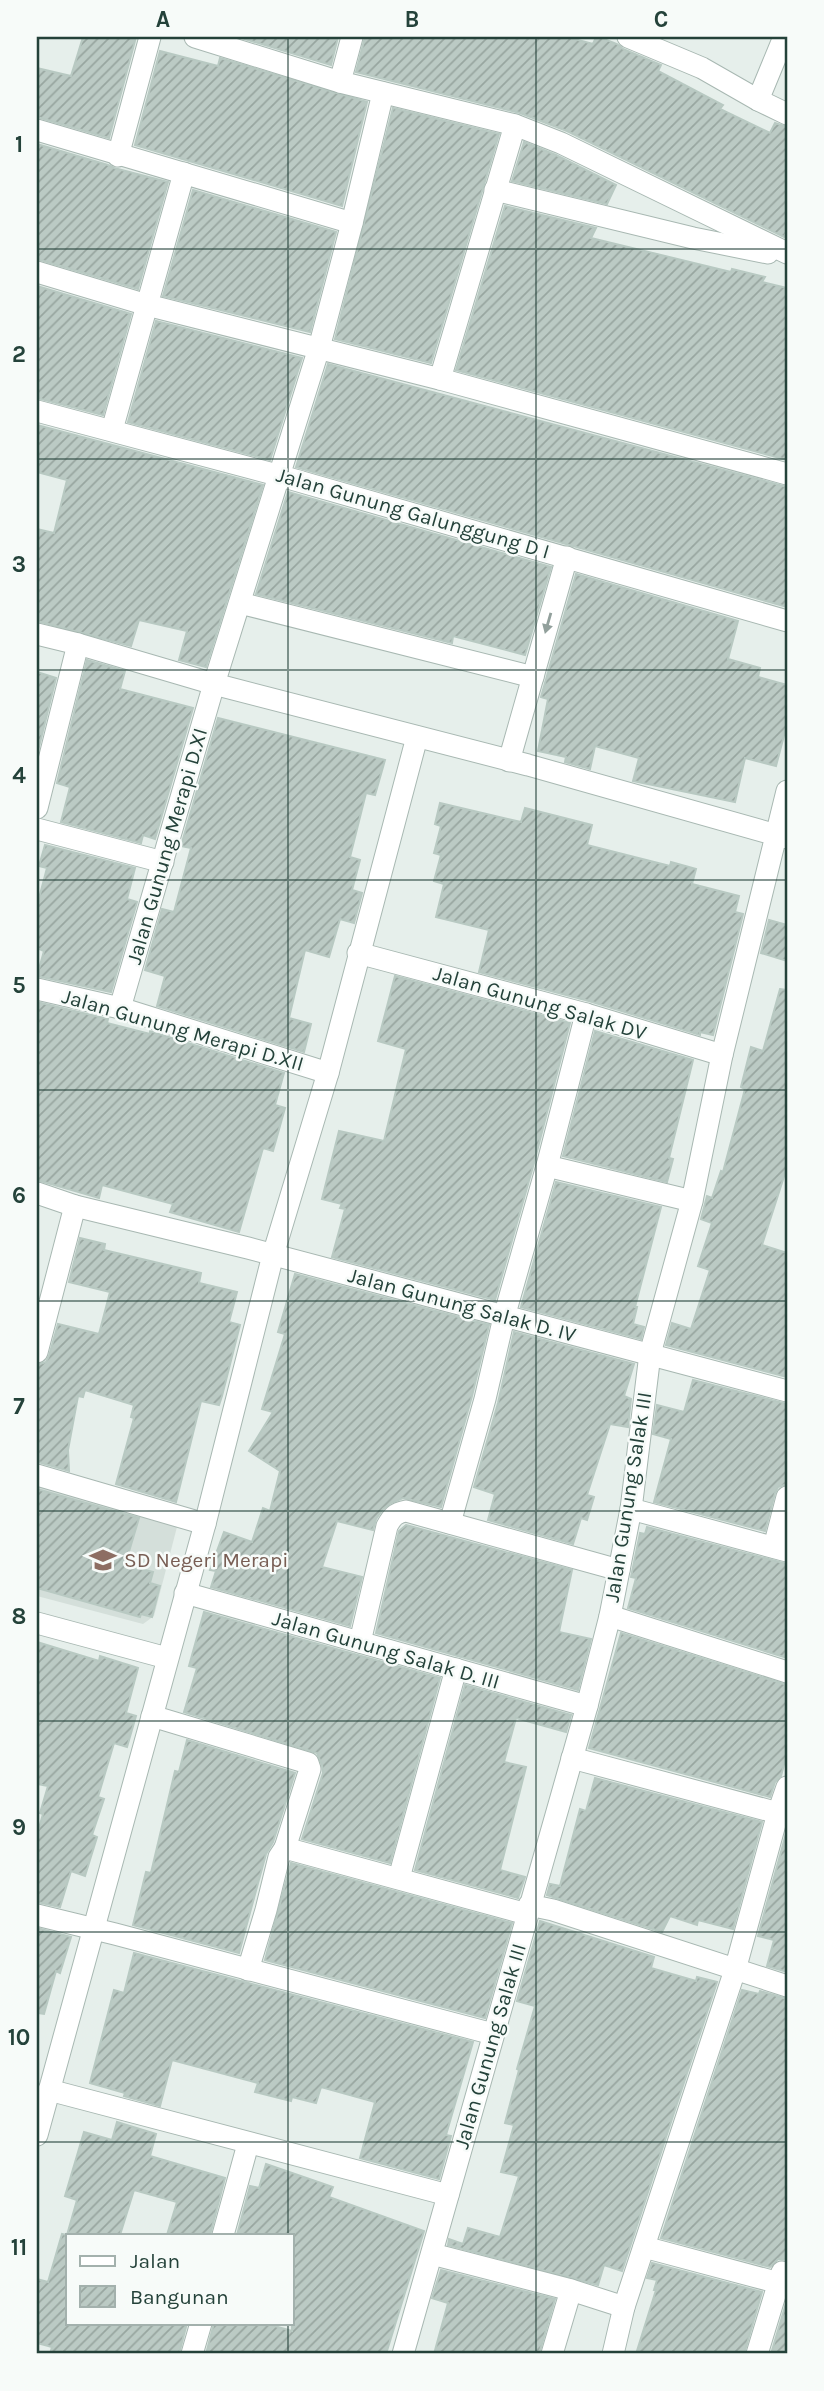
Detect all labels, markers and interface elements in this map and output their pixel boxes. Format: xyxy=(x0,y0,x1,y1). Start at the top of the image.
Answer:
text: A xyxy=(156,6,170,33)
text: B xyxy=(405,6,419,33)
text: C xyxy=(654,6,668,33)
text: 1 xyxy=(15,131,23,158)
text: 2 xyxy=(12,341,26,368)
street label: Jalan Gunung Galunggung D I xyxy=(274,462,552,564)
text: 3 xyxy=(12,551,26,578)
one-way arrow xyxy=(543,613,553,634)
street label: Jalan Gunung Merapi D.XI xyxy=(122,725,212,967)
text: 4 xyxy=(12,762,26,789)
street label: Jalan Gunung Salak DV xyxy=(431,961,649,1045)
text: 5 xyxy=(12,972,26,999)
street label: Jalan Gunung Merapi D.XII xyxy=(59,984,307,1076)
text: 6 xyxy=(12,1182,26,1209)
street label: Jalan Gunung Salak D. IV xyxy=(345,1263,579,1347)
street label: Jalan Gunung Salak III xyxy=(600,1390,656,1604)
text: 7 xyxy=(13,1393,25,1420)
school or university icon: SD Negeri Merapi xyxy=(88,1545,118,1575)
place label: SD Negeri Merapi xyxy=(124,1548,288,1572)
text: 8 xyxy=(12,1603,26,1630)
street label: Jalan Gunung Salak D. III xyxy=(270,1606,502,1694)
text: 9 xyxy=(12,1814,26,1841)
street label: Jalan Gunung Salak III xyxy=(449,1941,531,2151)
text: 10 xyxy=(8,2024,30,2051)
text: 11 xyxy=(11,2234,27,2261)
legend xyxy=(66,2234,294,2324)
text: Jalan xyxy=(130,2249,180,2273)
text: Bangunan xyxy=(130,2285,229,2309)

